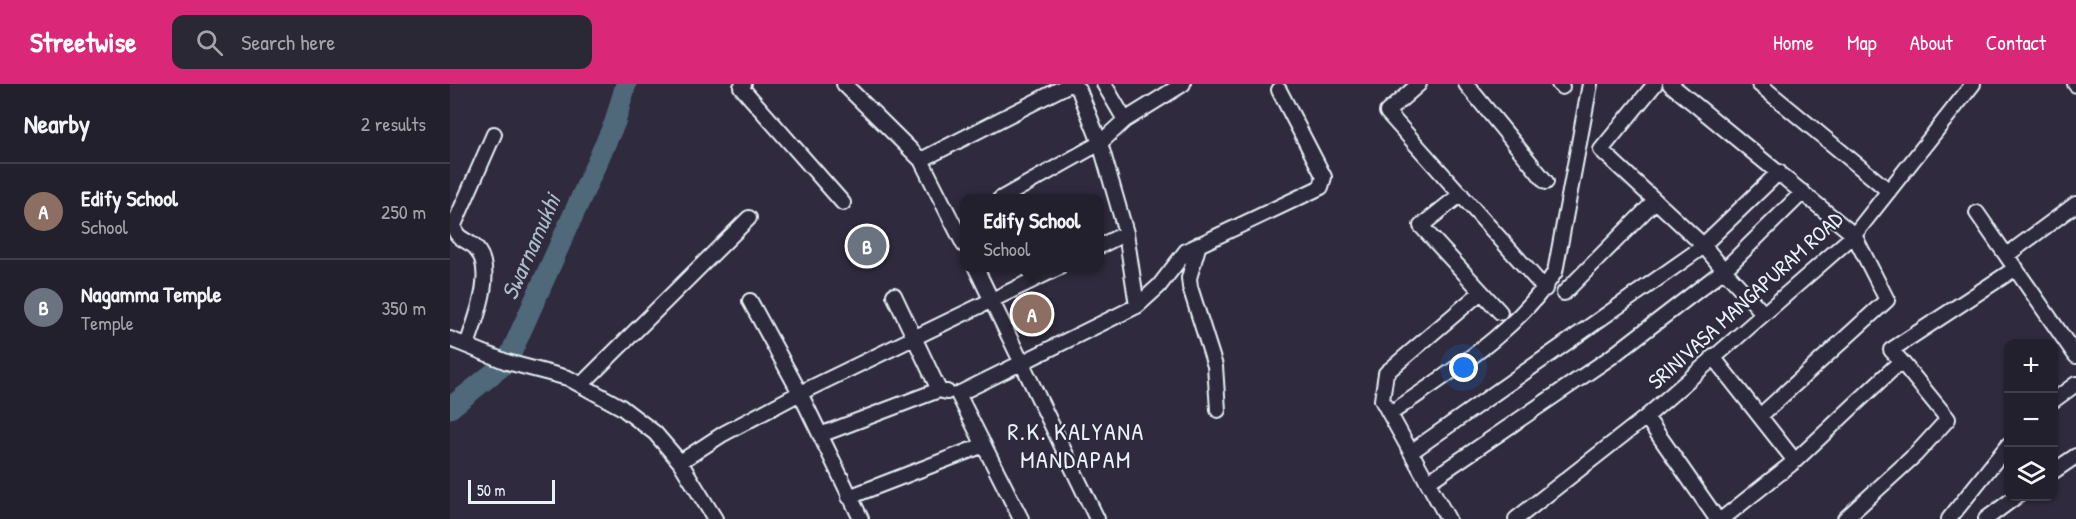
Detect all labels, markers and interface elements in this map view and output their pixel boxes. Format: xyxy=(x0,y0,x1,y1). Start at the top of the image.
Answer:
search box xyxy=(172,15,592,69)
text: Streetwise xyxy=(30,23,136,61)
icon: search xyxy=(193,26,226,59)
text: Search here xyxy=(241,27,335,57)
text: Home xyxy=(1773,28,1814,57)
text: Map xyxy=(1847,28,1877,57)
text: About xyxy=(1910,28,1953,57)
text: Contact xyxy=(1986,28,2046,57)
text: Nearby xyxy=(24,106,90,141)
text: 2 results xyxy=(361,110,426,137)
text: Edify School xyxy=(81,183,178,213)
water label: Swarnamukhi xyxy=(493,186,569,304)
popup xyxy=(960,194,1104,272)
text: A xyxy=(39,198,48,225)
text: 250 m xyxy=(381,198,426,225)
street label: SRINIVASA MANGAPURAM ROAD xyxy=(1641,204,1849,396)
text: Edify School xyxy=(984,205,1080,235)
text: School xyxy=(81,213,128,240)
pin: B xyxy=(848,224,886,268)
text: School xyxy=(984,235,1030,262)
text: Nagamma Temple xyxy=(81,279,221,309)
pin: A xyxy=(1012,292,1052,336)
text: B xyxy=(38,294,49,321)
text: 350 m xyxy=(381,294,426,321)
text: Temple xyxy=(81,309,134,336)
map controls xyxy=(2004,339,2058,501)
button: + xyxy=(2004,339,2058,393)
your location xyxy=(1449,353,1478,382)
button: − xyxy=(2004,393,2058,447)
district label: R.K. KALYANA MANDAPAM xyxy=(1007,415,1145,475)
button: layers xyxy=(2004,447,2058,501)
scale bar xyxy=(468,477,555,504)
text: 50 m xyxy=(477,479,506,501)

